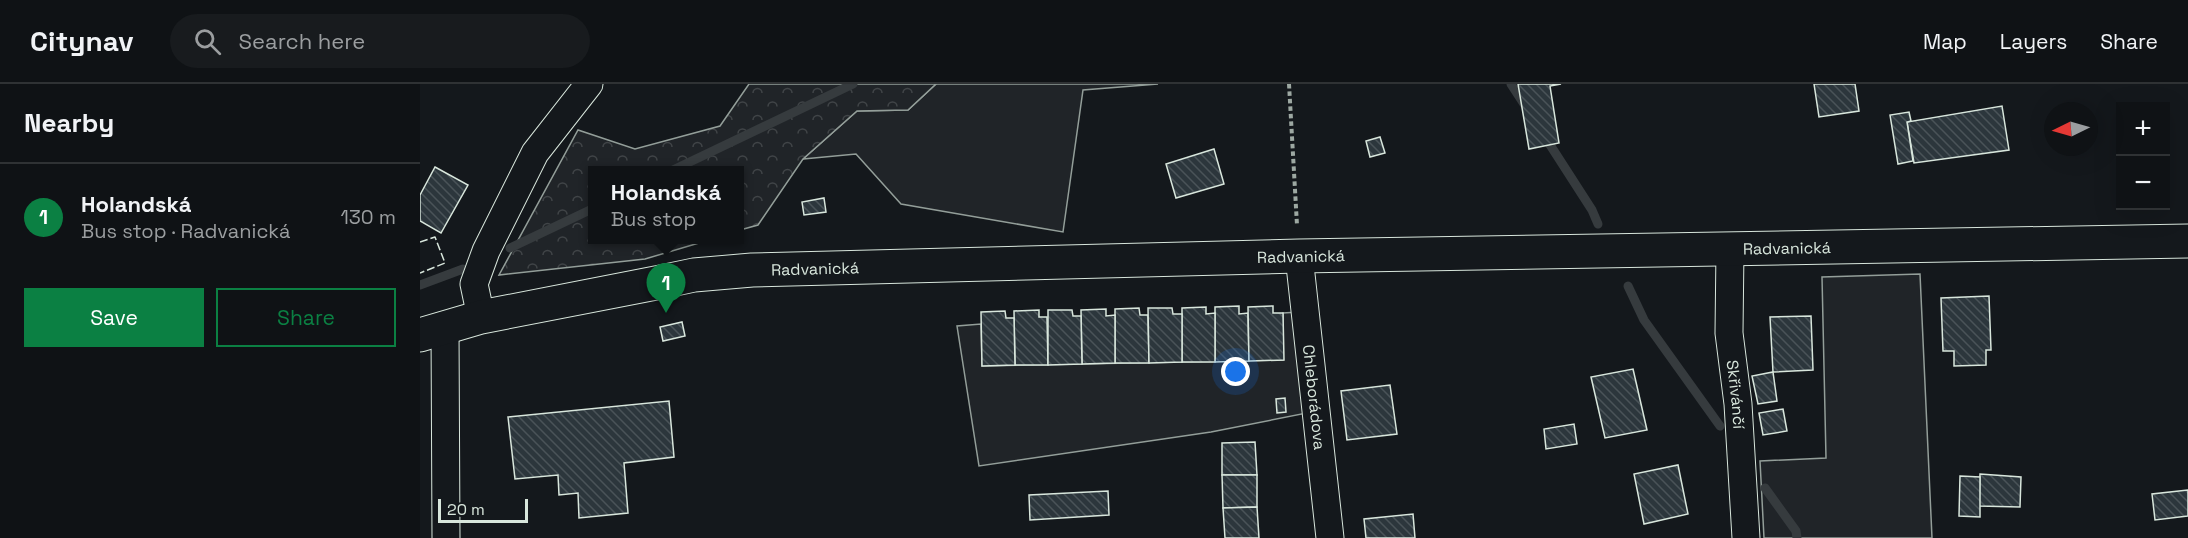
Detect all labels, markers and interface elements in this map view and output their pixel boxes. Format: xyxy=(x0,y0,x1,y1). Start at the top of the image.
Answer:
search box xyxy=(170,14,590,68)
text: Citynav xyxy=(30,23,134,59)
icon: search xyxy=(191,25,224,58)
text: Search here xyxy=(239,27,365,55)
text: Map xyxy=(1923,28,1967,55)
text: Layers xyxy=(2000,28,2067,55)
text: Share xyxy=(2100,28,2158,55)
north arrow xyxy=(2044,102,2098,156)
map controls xyxy=(2116,102,2170,210)
button: + xyxy=(2116,102,2170,156)
text: Nearby xyxy=(24,106,114,140)
button: − xyxy=(2116,156,2170,210)
popup xyxy=(588,166,744,244)
text: Holandská xyxy=(611,178,721,206)
text: Holandská xyxy=(81,190,192,218)
text: 1 xyxy=(39,204,48,230)
text: 130 m xyxy=(340,204,396,230)
text: Bus stop xyxy=(611,206,696,232)
text: Bus stop · Radvanická xyxy=(81,218,290,244)
street label: Radvanická xyxy=(1743,237,1831,259)
street label: Radvanická xyxy=(1257,245,1345,268)
street label: Radvanická xyxy=(771,257,859,280)
pin: 1 xyxy=(646,264,686,313)
button: Save xyxy=(24,288,204,347)
button: Share xyxy=(216,288,396,347)
street label: Chleborádova xyxy=(1298,343,1331,451)
your location xyxy=(1221,357,1250,386)
street label: Skřivánčí xyxy=(1722,359,1750,430)
scale bar xyxy=(438,496,528,524)
text: 20 m xyxy=(447,499,485,520)

